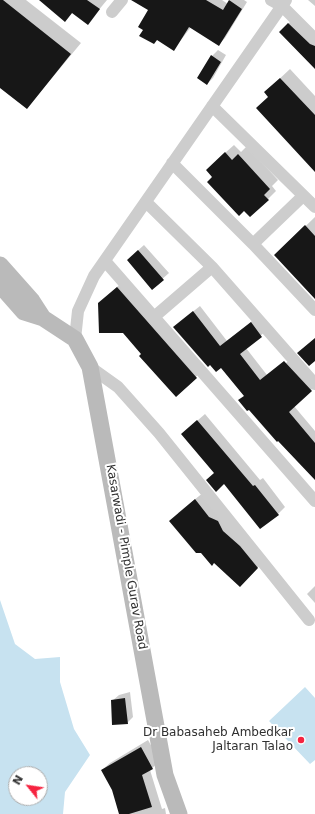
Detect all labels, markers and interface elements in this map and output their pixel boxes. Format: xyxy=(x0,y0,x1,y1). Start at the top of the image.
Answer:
street label: Kasarwadi - Pimple Gurav Road xyxy=(103,463,149,651)
place label: Dr Babasaheb Ambedkar Jaltaran Talao xyxy=(143,726,293,754)
marker: Dr Babasaheb Ambedkar Jaltaran Talao xyxy=(296,735,306,745)
north arrow xyxy=(8,766,48,806)
text: N xyxy=(10,773,26,787)

